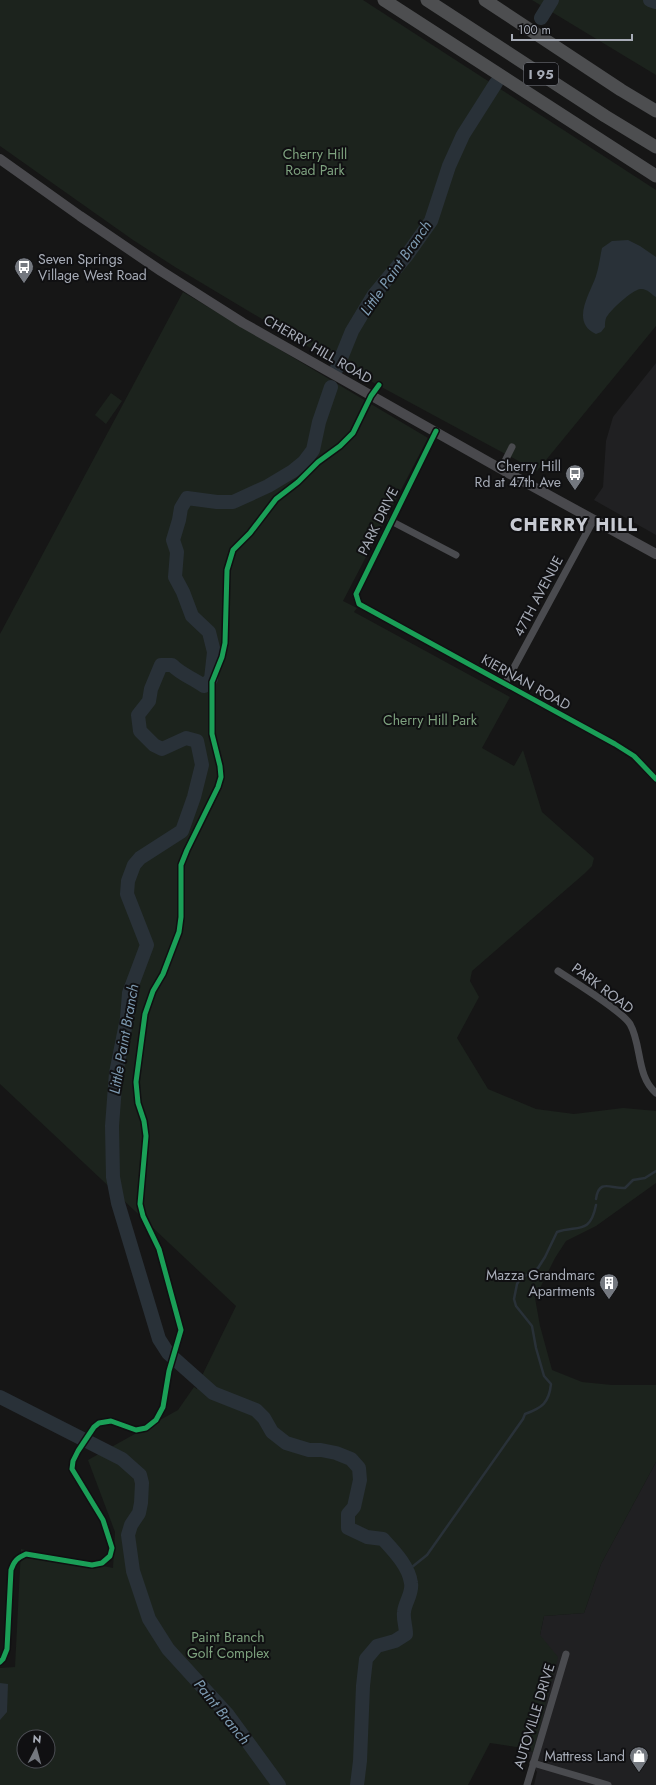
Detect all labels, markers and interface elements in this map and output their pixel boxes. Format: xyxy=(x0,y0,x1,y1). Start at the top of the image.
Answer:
scale bar xyxy=(512,16,632,42)
text: 100 m xyxy=(518,21,551,39)
road number: I 95 xyxy=(524,63,558,85)
park label: Cherry Hill Road Park xyxy=(283,144,347,180)
water label: Little Paint Branch xyxy=(355,216,437,320)
place label: Seven Springs Village West Road xyxy=(38,249,147,285)
bus stop icon: Seven Springs Village West Road xyxy=(13,256,35,284)
street label: CHERRY HILL ROAD xyxy=(260,310,376,388)
place label: Cherry Hill Rd at 47th Ave xyxy=(475,456,561,492)
bus stop icon: Cherry Hill Rd at 47th Ave xyxy=(564,463,586,491)
street label: PARK DRIVE xyxy=(353,484,403,558)
district label: CHERRY HILL xyxy=(510,512,638,538)
street label: 47TH AVENUE xyxy=(508,552,568,640)
street label: KIERNAN ROAD xyxy=(478,649,574,715)
park label: Cherry Hill Park xyxy=(383,710,478,730)
street label: PARK ROAD xyxy=(568,958,638,1018)
water label: Little Paint Branch xyxy=(103,982,145,1096)
place label: Mazza Grandmarc Apartments xyxy=(486,1265,595,1301)
building icon: Mazza Grandmarc Apartments xyxy=(598,1272,620,1300)
park label: Paint Branch Golf Complex xyxy=(187,1627,269,1663)
street label: AUTOVILLE DRIVE xyxy=(508,1661,560,1771)
water label: Paint Branch xyxy=(189,1674,255,1750)
north arrow xyxy=(16,1729,56,1769)
text: N xyxy=(32,1731,42,1747)
shop icon: Mattress Land xyxy=(628,1745,650,1773)
place label: Mattress Land xyxy=(545,1746,625,1766)

